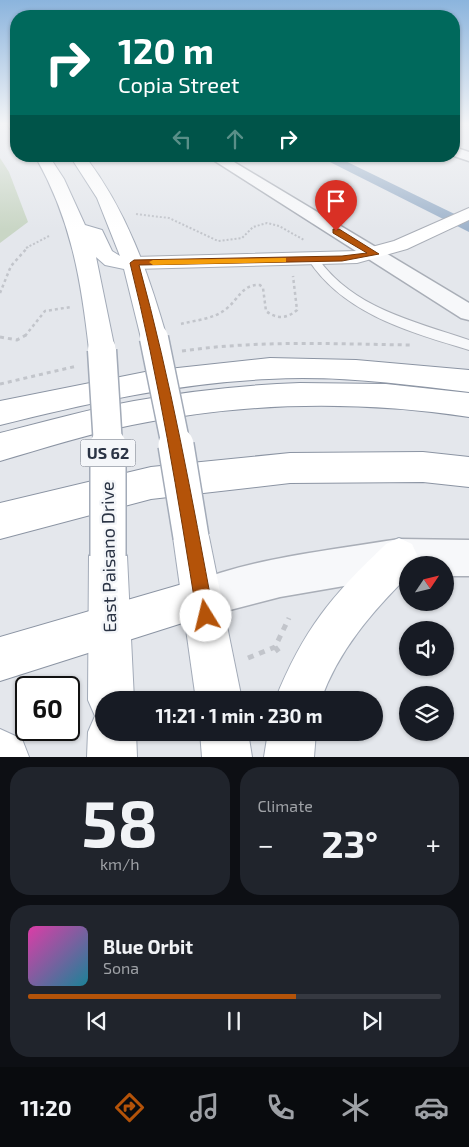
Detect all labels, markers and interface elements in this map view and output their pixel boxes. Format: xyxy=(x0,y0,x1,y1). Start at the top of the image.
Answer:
text: 120 m xyxy=(118,29,214,71)
icon: right xyxy=(35,30,100,95)
text: Copia Street xyxy=(118,71,239,97)
icon: left xyxy=(168,125,196,153)
icon: ahead xyxy=(221,125,249,153)
icon: right xyxy=(274,125,302,153)
pin xyxy=(315,180,357,231)
icon: arrive xyxy=(322,187,350,215)
road number: US 62 xyxy=(80,439,136,466)
street label: East Paisano Drive xyxy=(96,481,120,633)
north arrow xyxy=(399,556,454,611)
map controls xyxy=(399,556,454,741)
position arrow xyxy=(179,589,231,641)
button: sound xyxy=(399,621,454,676)
speed limit sign: 60 xyxy=(15,676,80,741)
button: layers xyxy=(399,686,454,741)
text: 11:21 · 1 min · 230 m xyxy=(156,704,322,727)
text: 58 xyxy=(82,782,158,860)
text: Climate xyxy=(258,796,313,815)
text: 23° xyxy=(321,820,378,866)
text: − xyxy=(258,827,274,861)
text: + xyxy=(426,827,441,861)
text: km/h xyxy=(100,854,140,873)
text: Blue Orbit xyxy=(103,935,193,958)
text: Sona xyxy=(103,958,139,977)
icon: previous xyxy=(83,1007,111,1035)
icon: pause xyxy=(220,1007,248,1035)
icon: next xyxy=(358,1007,386,1035)
icon: directions xyxy=(112,1090,147,1125)
icon: music xyxy=(187,1090,222,1125)
icon: phone xyxy=(263,1090,298,1125)
icon: climate xyxy=(338,1090,373,1125)
icon: car xyxy=(414,1090,449,1125)
text: 11:20 xyxy=(20,1094,72,1120)

